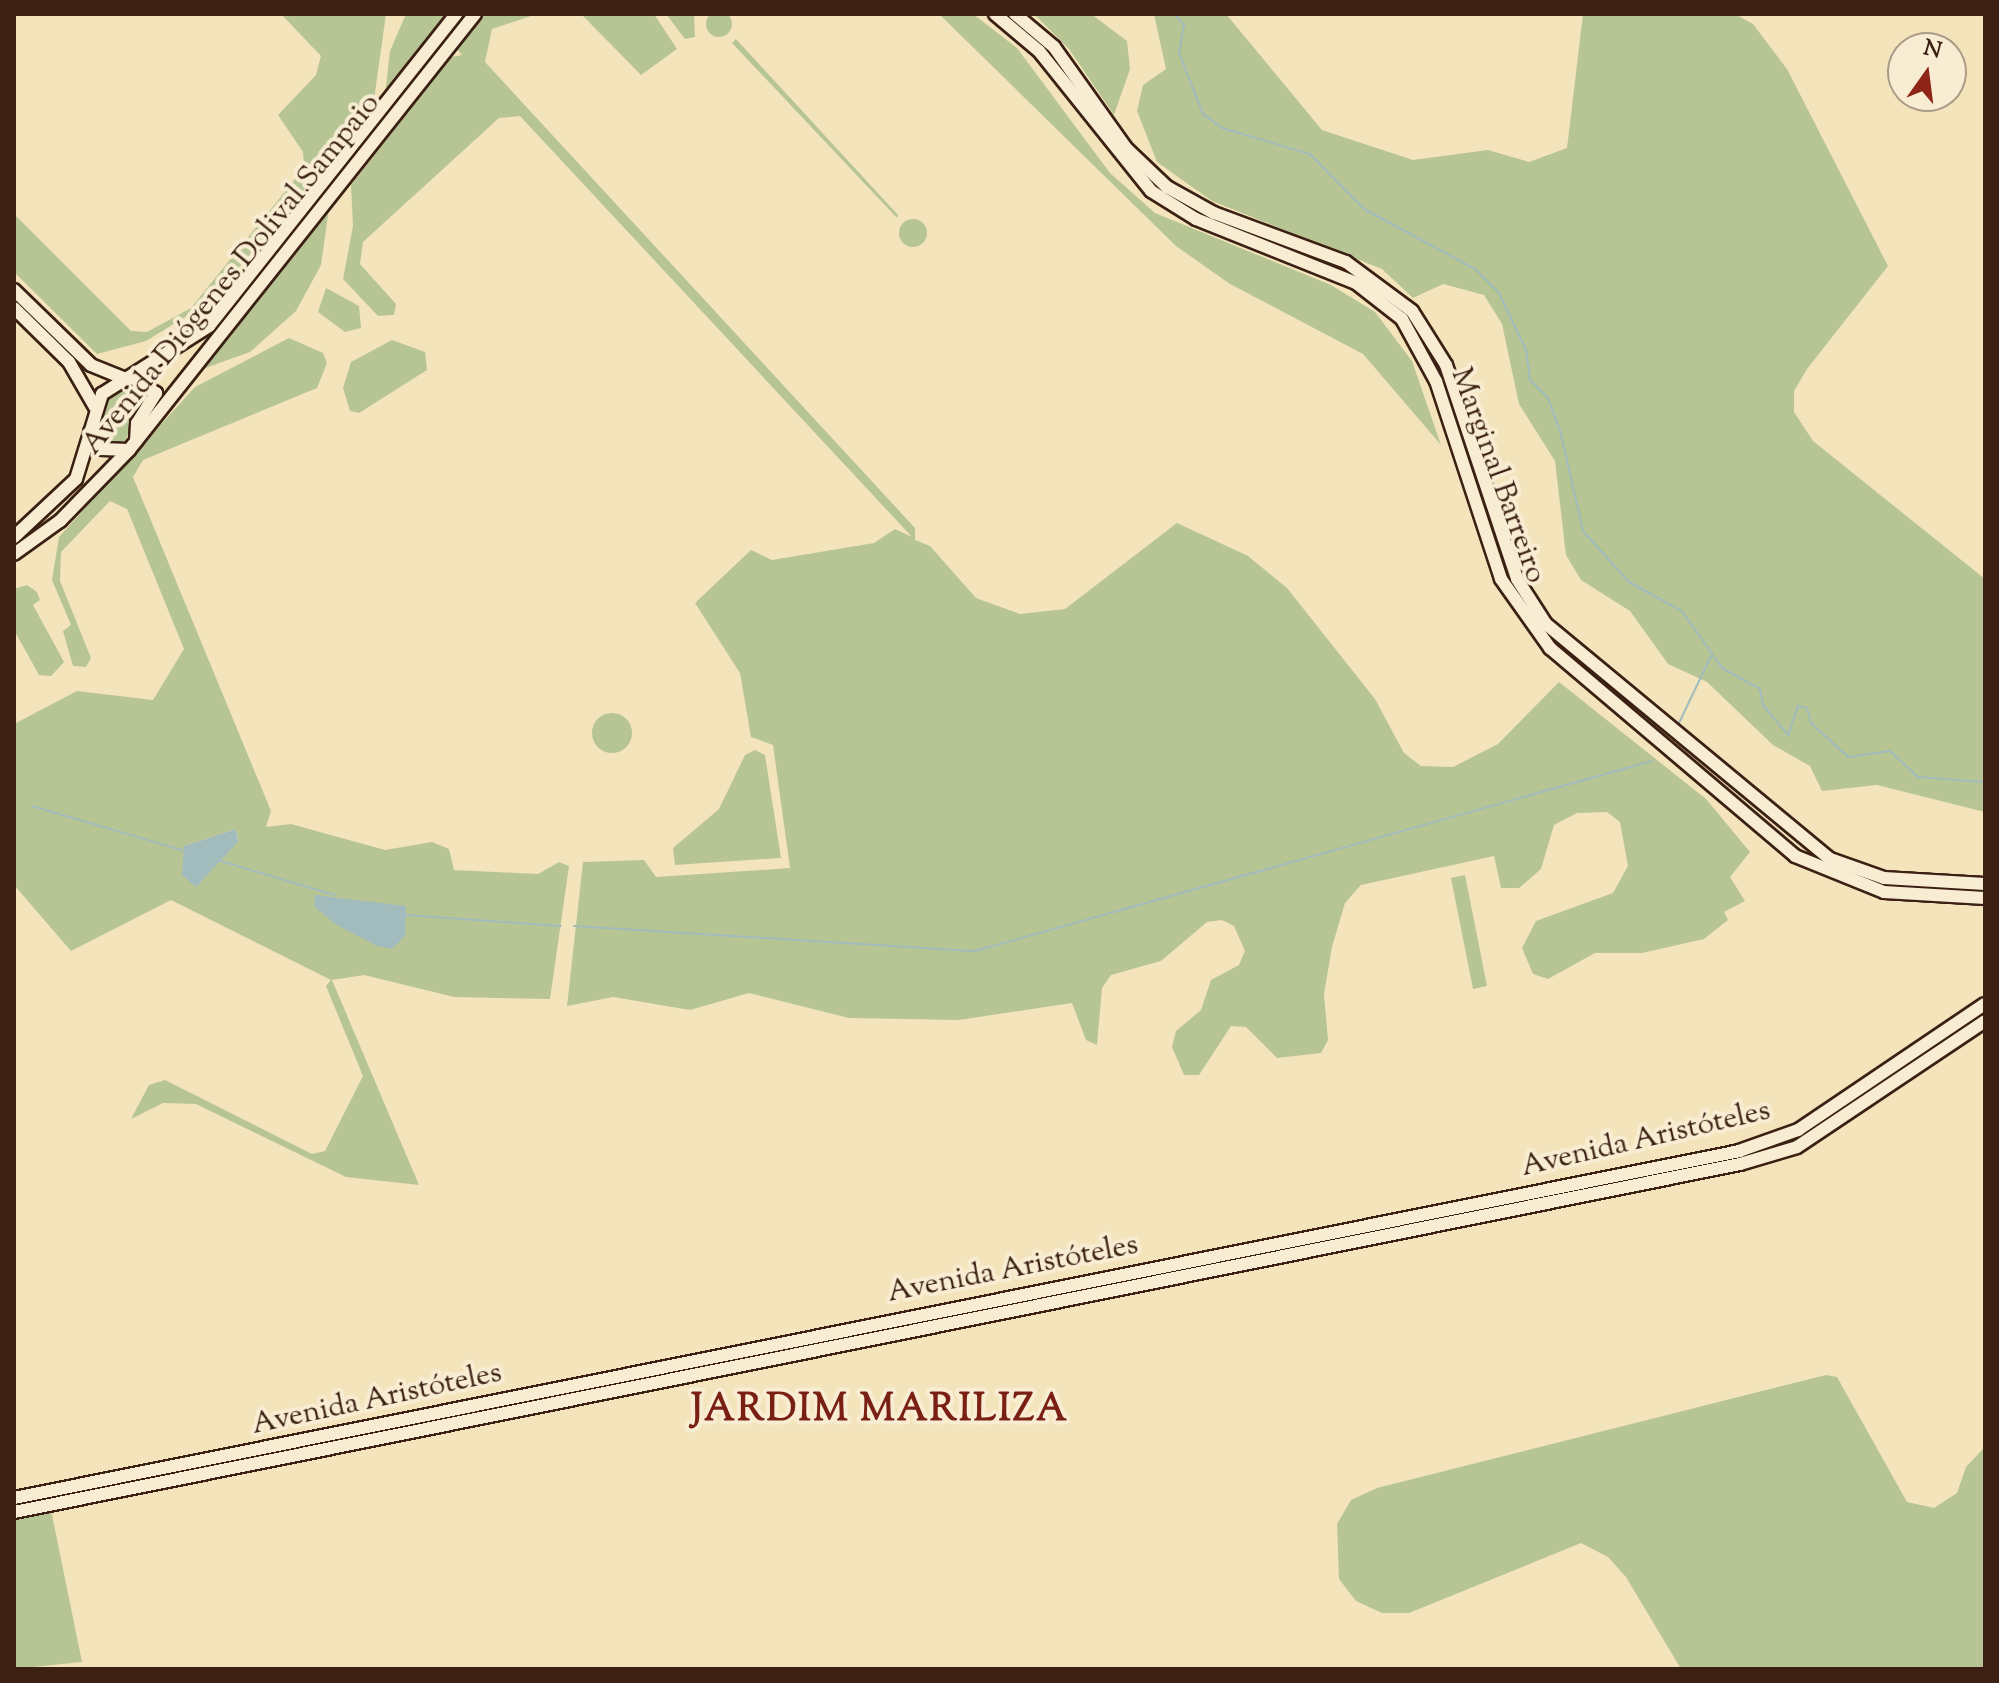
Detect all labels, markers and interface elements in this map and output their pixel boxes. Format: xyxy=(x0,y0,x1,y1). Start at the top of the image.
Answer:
north arrow xyxy=(1887,32,1967,112)
text: N xyxy=(1920,33,1945,68)
street label: Avenida Diógenes Dolival Sampaio xyxy=(75,87,389,463)
street label: Marginal Barreiro xyxy=(1441,363,1553,589)
street label: Avenida Aristóteles xyxy=(1518,1094,1774,1186)
street label: Avenida Aristóteles xyxy=(885,1228,1141,1312)
street label: Avenida Aristóteles xyxy=(249,1356,505,1444)
district label: JARDIM MARILIZA xyxy=(691,1389,1069,1435)

